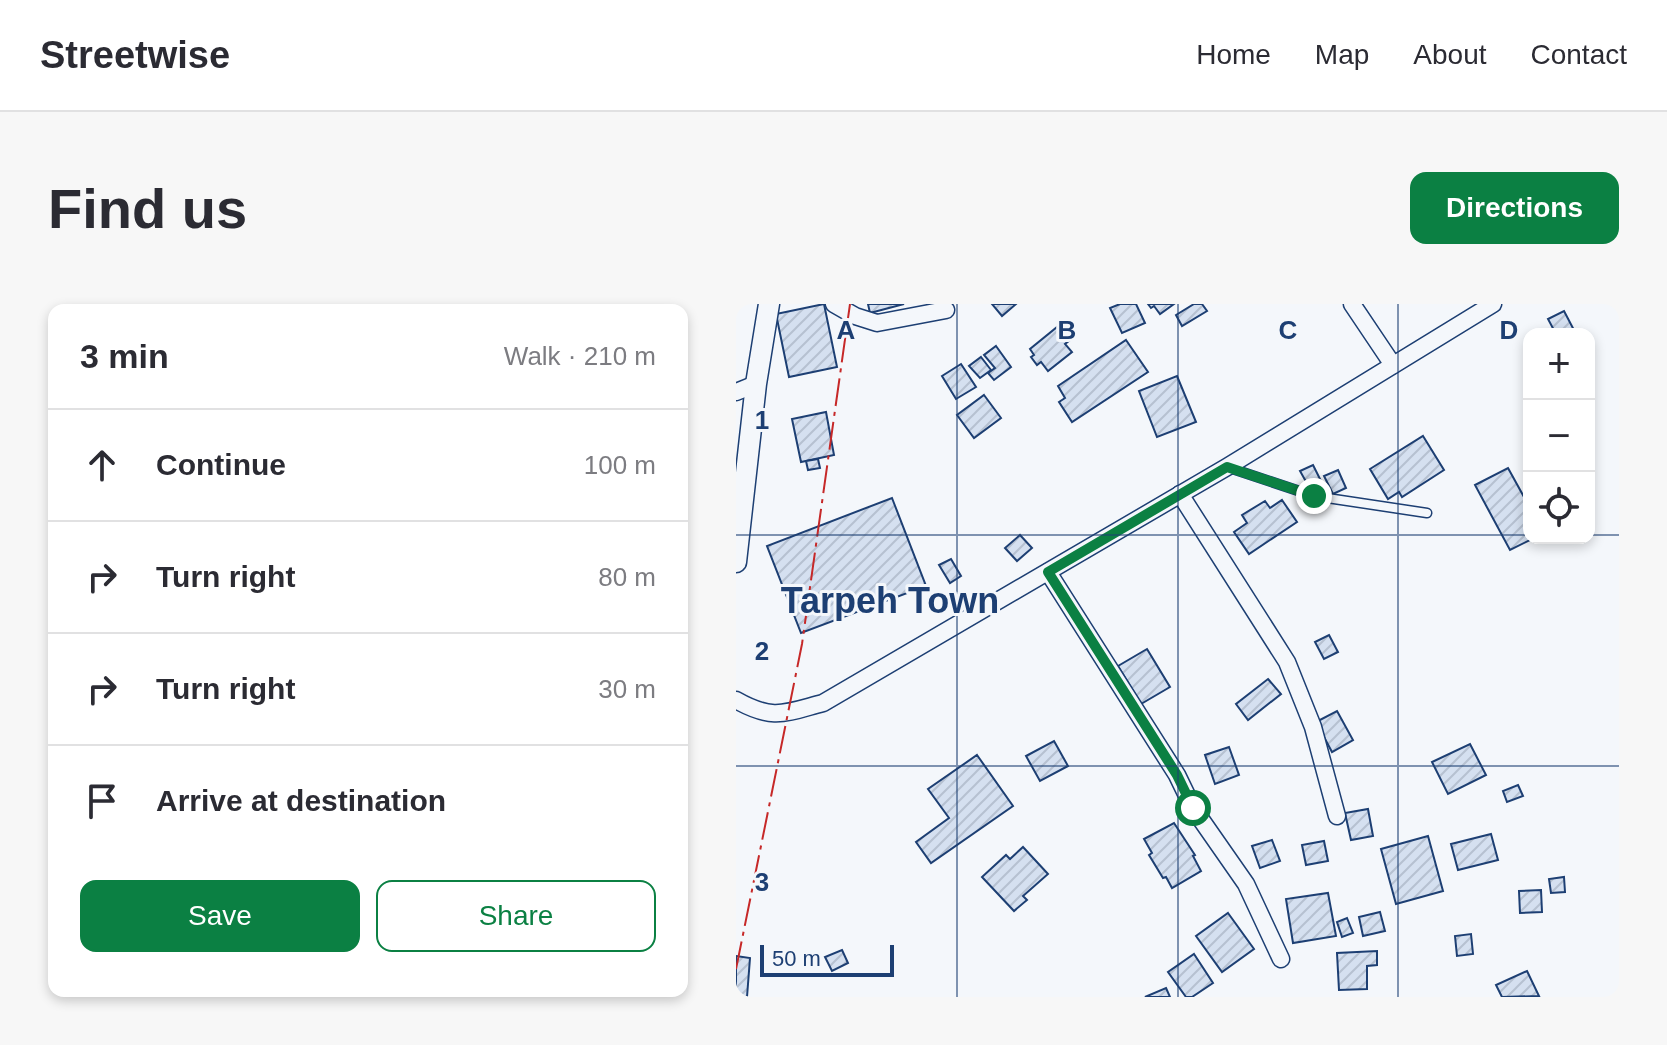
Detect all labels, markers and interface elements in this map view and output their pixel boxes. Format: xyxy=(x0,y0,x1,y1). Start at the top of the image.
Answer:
text: Streetwise xyxy=(40,34,230,76)
text: Home xyxy=(1196,39,1271,70)
text: Map xyxy=(1315,39,1369,70)
text: About xyxy=(1413,39,1487,70)
text: Contact xyxy=(1531,39,1627,70)
button: Directions xyxy=(1410,172,1619,244)
text: Find us xyxy=(48,177,247,240)
text: A xyxy=(837,315,856,345)
text: B xyxy=(1058,315,1076,345)
text: C xyxy=(1279,315,1298,345)
text: D xyxy=(1500,315,1518,345)
map controls xyxy=(1523,328,1595,544)
button: + xyxy=(1523,328,1595,400)
text: 3 min xyxy=(80,337,169,375)
text: Walk · 210 m xyxy=(504,341,656,371)
button: − xyxy=(1523,400,1595,472)
text: 1 xyxy=(755,405,769,435)
icon: ahead xyxy=(80,443,124,487)
text: Continue xyxy=(156,448,286,481)
text: 100 m xyxy=(584,450,656,480)
button: locate xyxy=(1523,472,1595,544)
route end xyxy=(1296,478,1332,514)
icon: right xyxy=(80,555,124,599)
text: Turn right xyxy=(156,560,295,593)
text: 80 m xyxy=(598,562,656,592)
district label: Tarpeh Town xyxy=(781,580,999,621)
text: 2 xyxy=(755,636,769,666)
icon: right xyxy=(80,667,124,711)
text: Turn right xyxy=(156,672,295,705)
text: 30 m xyxy=(598,674,656,704)
icon: arrive xyxy=(80,779,124,823)
text: Arrive at destination xyxy=(156,784,446,817)
route start xyxy=(1175,790,1211,826)
text: 3 xyxy=(755,867,769,897)
button: Save xyxy=(80,880,360,952)
button: Share xyxy=(376,880,656,952)
scale bar xyxy=(760,941,894,977)
text: 50 m xyxy=(772,946,821,971)

